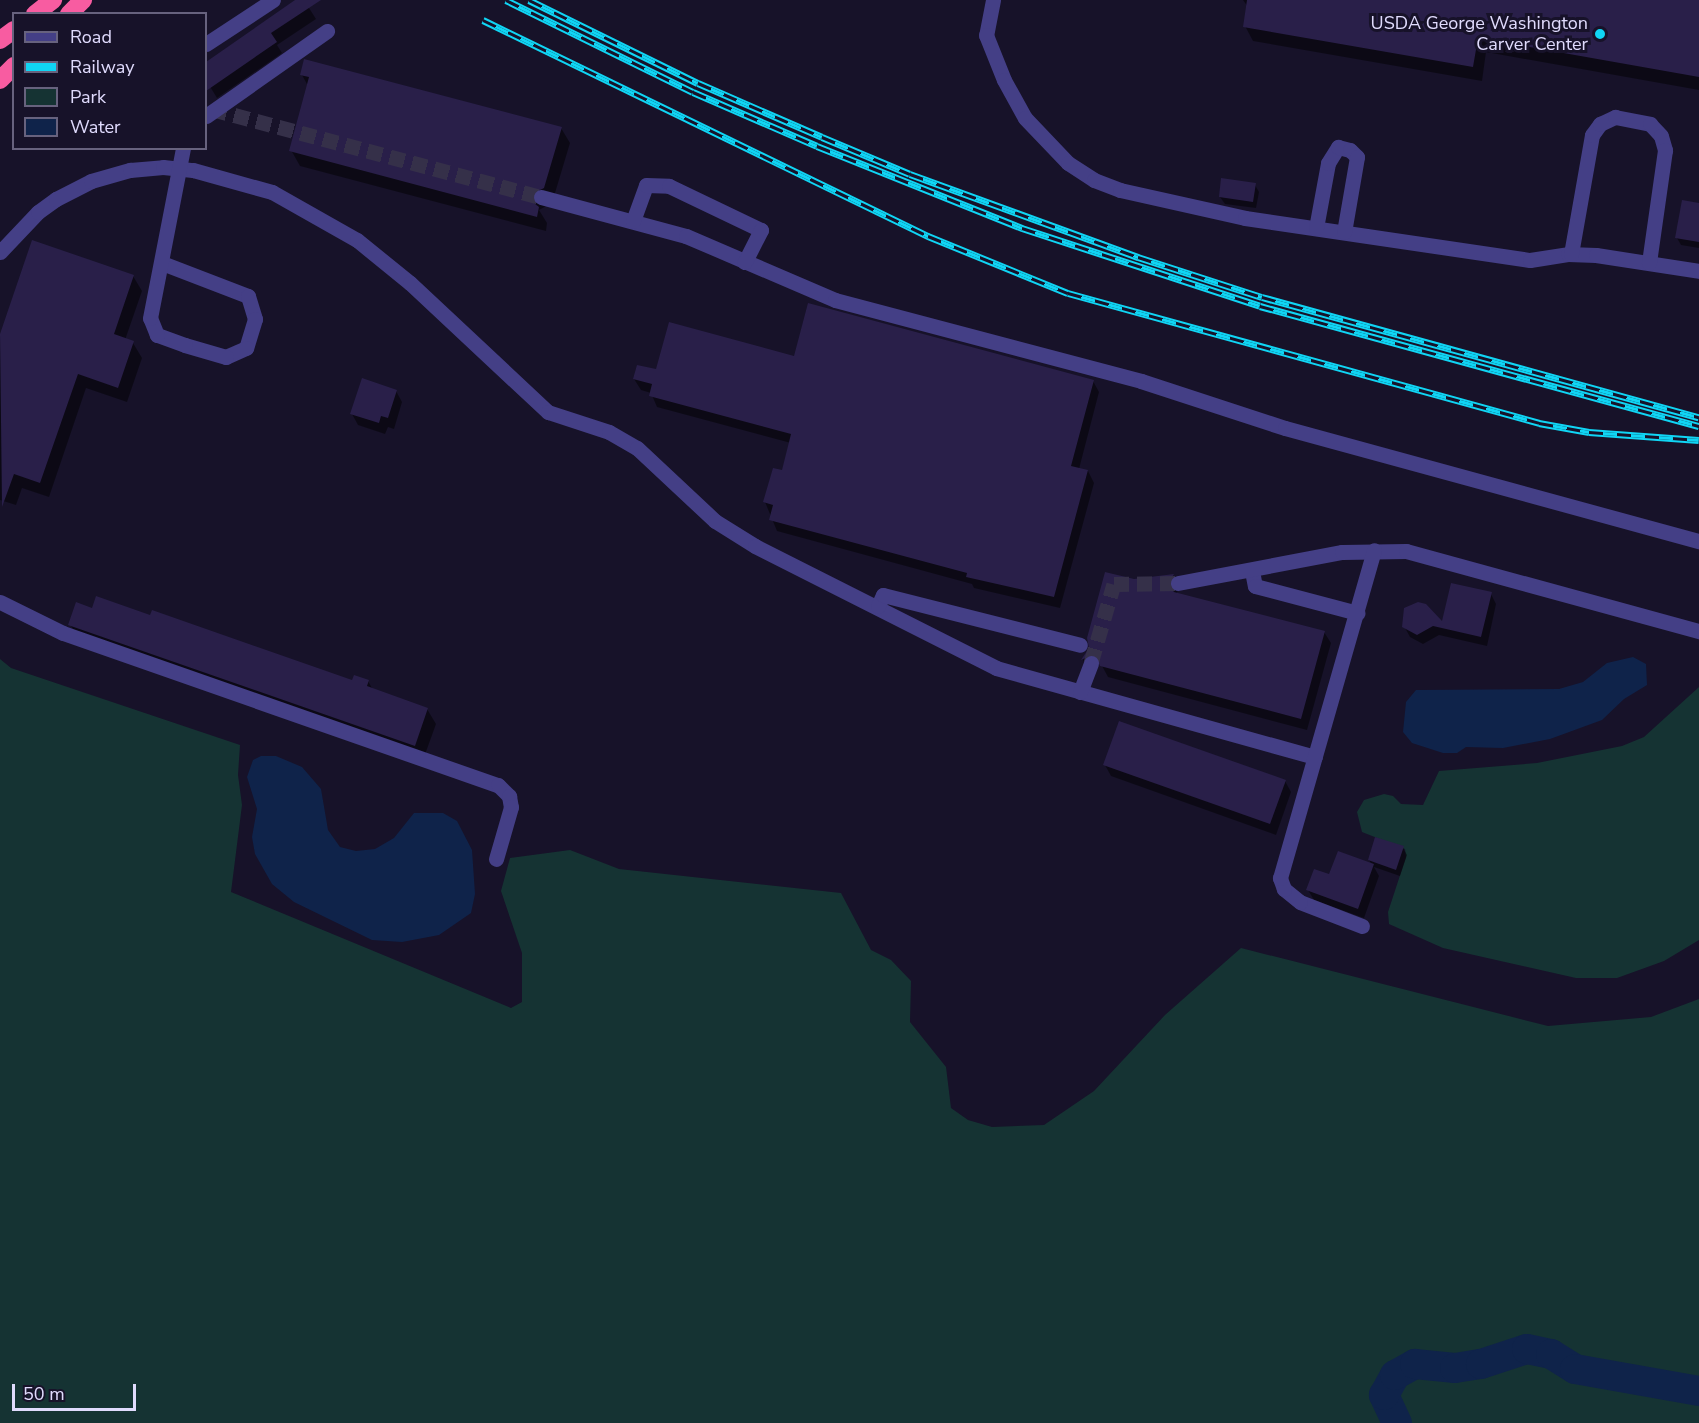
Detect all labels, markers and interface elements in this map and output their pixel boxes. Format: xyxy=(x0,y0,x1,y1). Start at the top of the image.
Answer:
legend xyxy=(12,12,207,150)
place label: USDA George Washington Carver Center xyxy=(1371,13,1588,56)
text: Road xyxy=(70,25,112,49)
marker: USDA George Washington Carver Center xyxy=(1593,27,1607,41)
text: Railway xyxy=(70,55,135,79)
text: Park xyxy=(70,85,106,109)
text: Water xyxy=(70,115,121,139)
scale bar xyxy=(15,1372,140,1410)
text: 50 m xyxy=(23,1382,65,1406)

